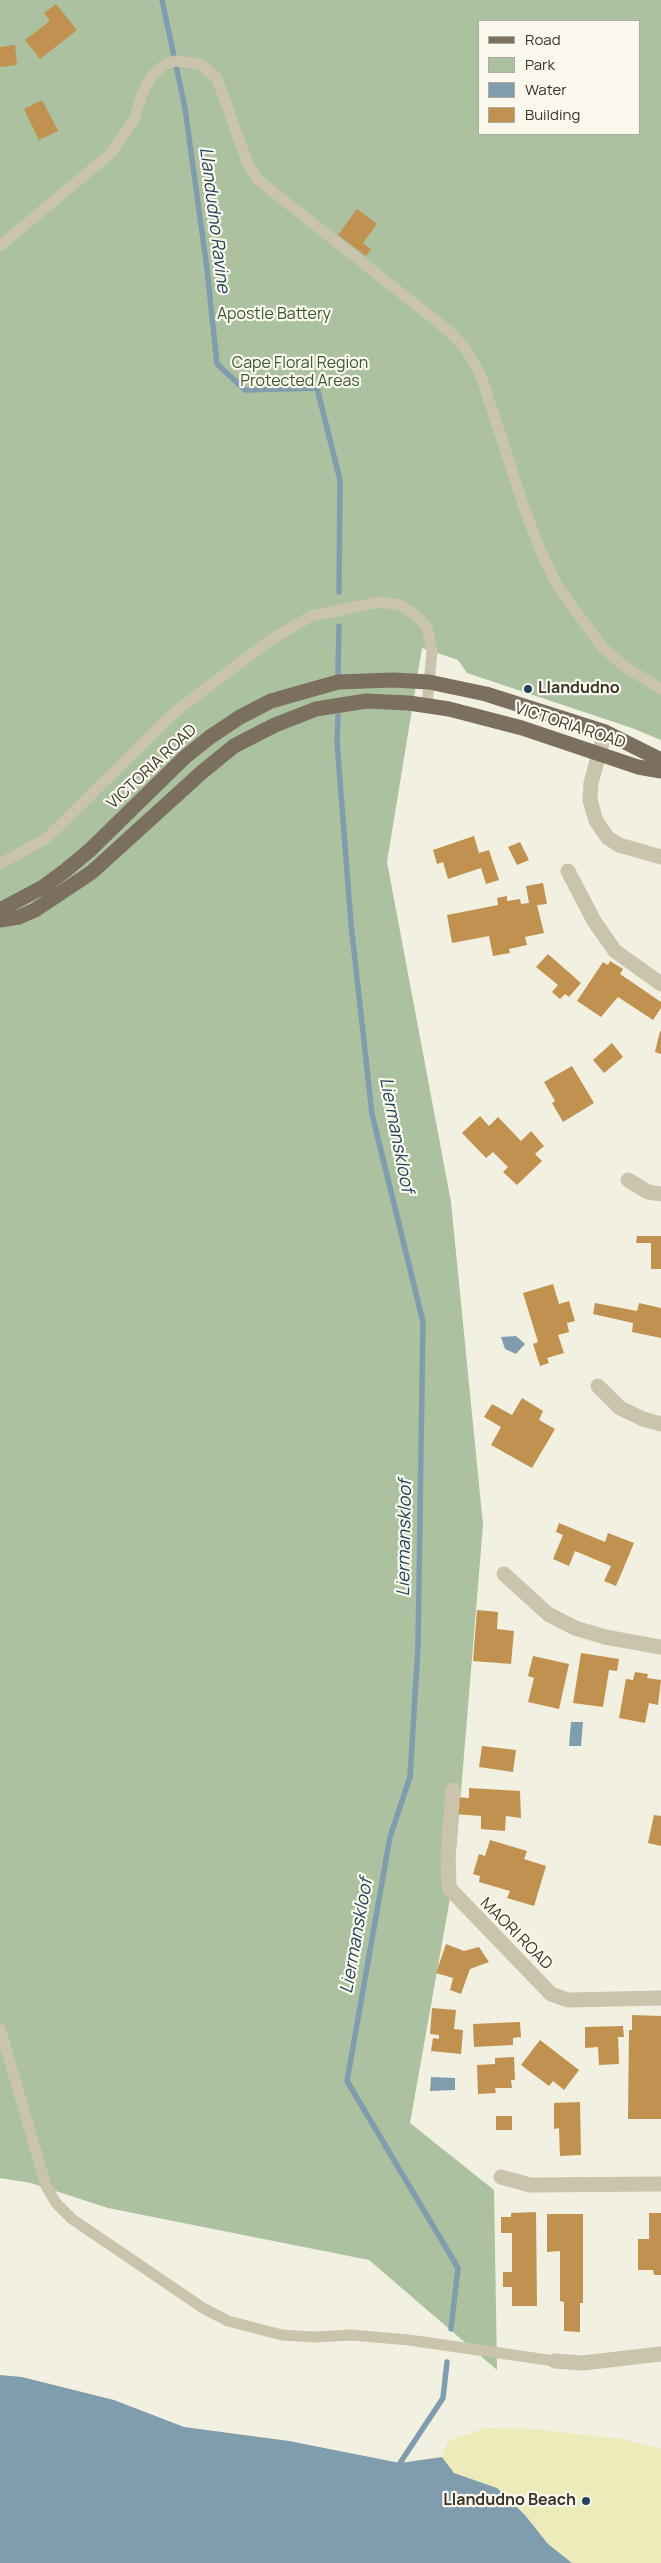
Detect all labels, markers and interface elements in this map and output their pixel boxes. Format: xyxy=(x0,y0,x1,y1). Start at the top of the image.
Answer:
legend xyxy=(478,20,641,135)
text: Road xyxy=(525,29,561,50)
text: Park xyxy=(525,54,555,75)
text: Water xyxy=(525,79,567,100)
text: Building xyxy=(525,104,580,125)
water label: Llandudno Ravine xyxy=(194,146,234,294)
park label: Apostle Battery xyxy=(217,305,331,325)
park label: Cape Floral Region Protected Areas xyxy=(232,354,368,392)
place label: Llandudno xyxy=(538,679,620,699)
marker: Llandudno xyxy=(522,683,534,695)
street label: VICTORIA ROAD xyxy=(512,699,628,753)
street label: VICTORIA ROAD xyxy=(103,721,201,813)
water label: Liermanskloof xyxy=(374,1076,418,1194)
water label: Liermanskloof xyxy=(393,1480,417,1596)
water label: Liermanskloof xyxy=(336,1877,378,1995)
street label: MAORI ROAD xyxy=(476,1894,556,1974)
place label: Llandudno Beach xyxy=(443,2491,576,2511)
marker: Llandudno Beach xyxy=(580,2495,592,2507)

